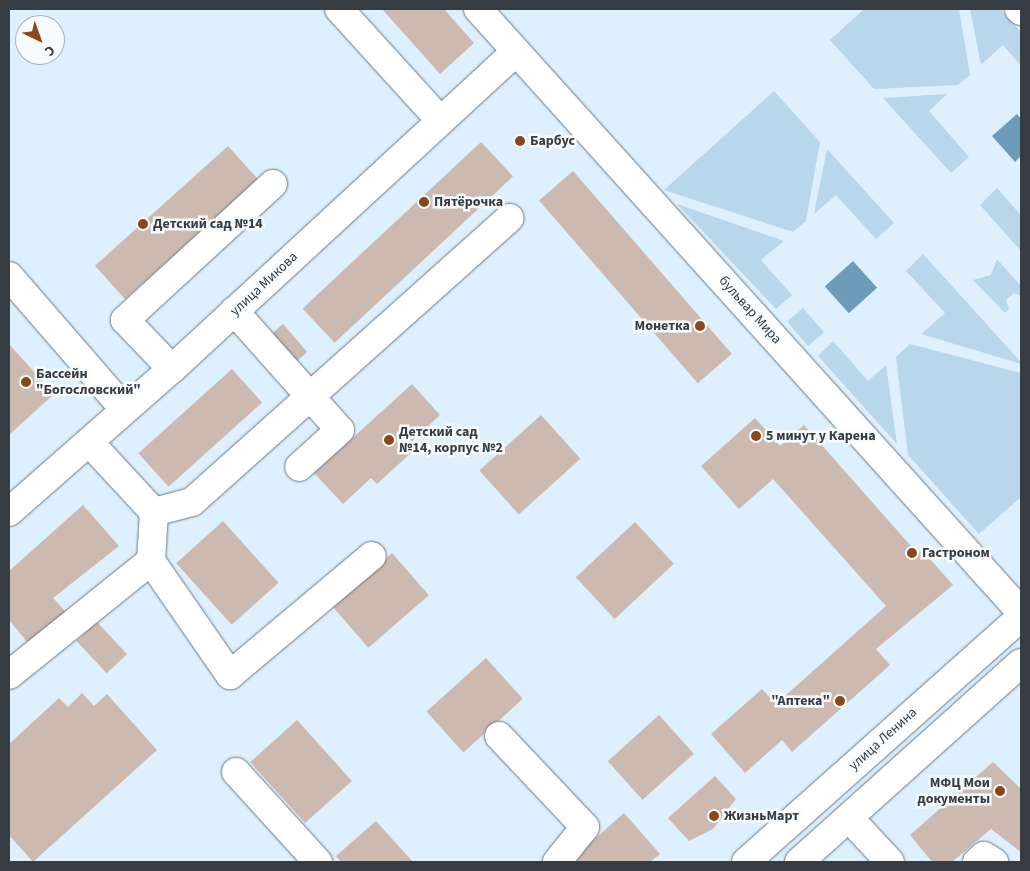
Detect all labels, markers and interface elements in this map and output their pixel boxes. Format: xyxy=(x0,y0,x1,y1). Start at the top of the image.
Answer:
north arrow xyxy=(15,15,65,65)
text: С xyxy=(40,40,59,61)
place label: Барбус xyxy=(530,133,575,149)
marker: Барбус xyxy=(514,135,526,147)
place label: Пятёрочка xyxy=(434,194,503,210)
marker: Пятёрочка xyxy=(418,196,430,208)
place label: Детский сад №14 xyxy=(153,216,263,232)
marker: Детский сад №14 xyxy=(137,218,149,230)
street label: улица Микова xyxy=(227,249,301,319)
street label: бульвар Мира xyxy=(715,273,785,347)
place label: Монетка xyxy=(635,318,690,334)
marker: Монетка xyxy=(694,320,706,332)
place label: Бассейн "Богословский" xyxy=(36,366,141,398)
marker: Бассейн "Богословский" xyxy=(20,376,32,388)
place label: Детский сад №14, корпус №2 xyxy=(399,424,503,457)
place label: 5 минут у Карена xyxy=(766,428,876,444)
marker: 5 минут у Карена xyxy=(750,430,762,442)
marker: Детский сад №14, корпус №2 xyxy=(383,434,395,446)
place label: Гастроном xyxy=(922,545,990,561)
marker: Гастроном xyxy=(906,547,918,559)
place label: "Аптека" xyxy=(771,693,830,709)
marker: "Аптека" xyxy=(834,695,846,707)
street label: улица Ленина xyxy=(845,704,921,774)
place label: МФЦ Мои документы xyxy=(917,775,990,808)
marker: МФЦ Мои документы xyxy=(994,785,1006,797)
place label: ЖизньМарт xyxy=(724,808,799,824)
marker: ЖизньМарт xyxy=(708,810,720,822)

